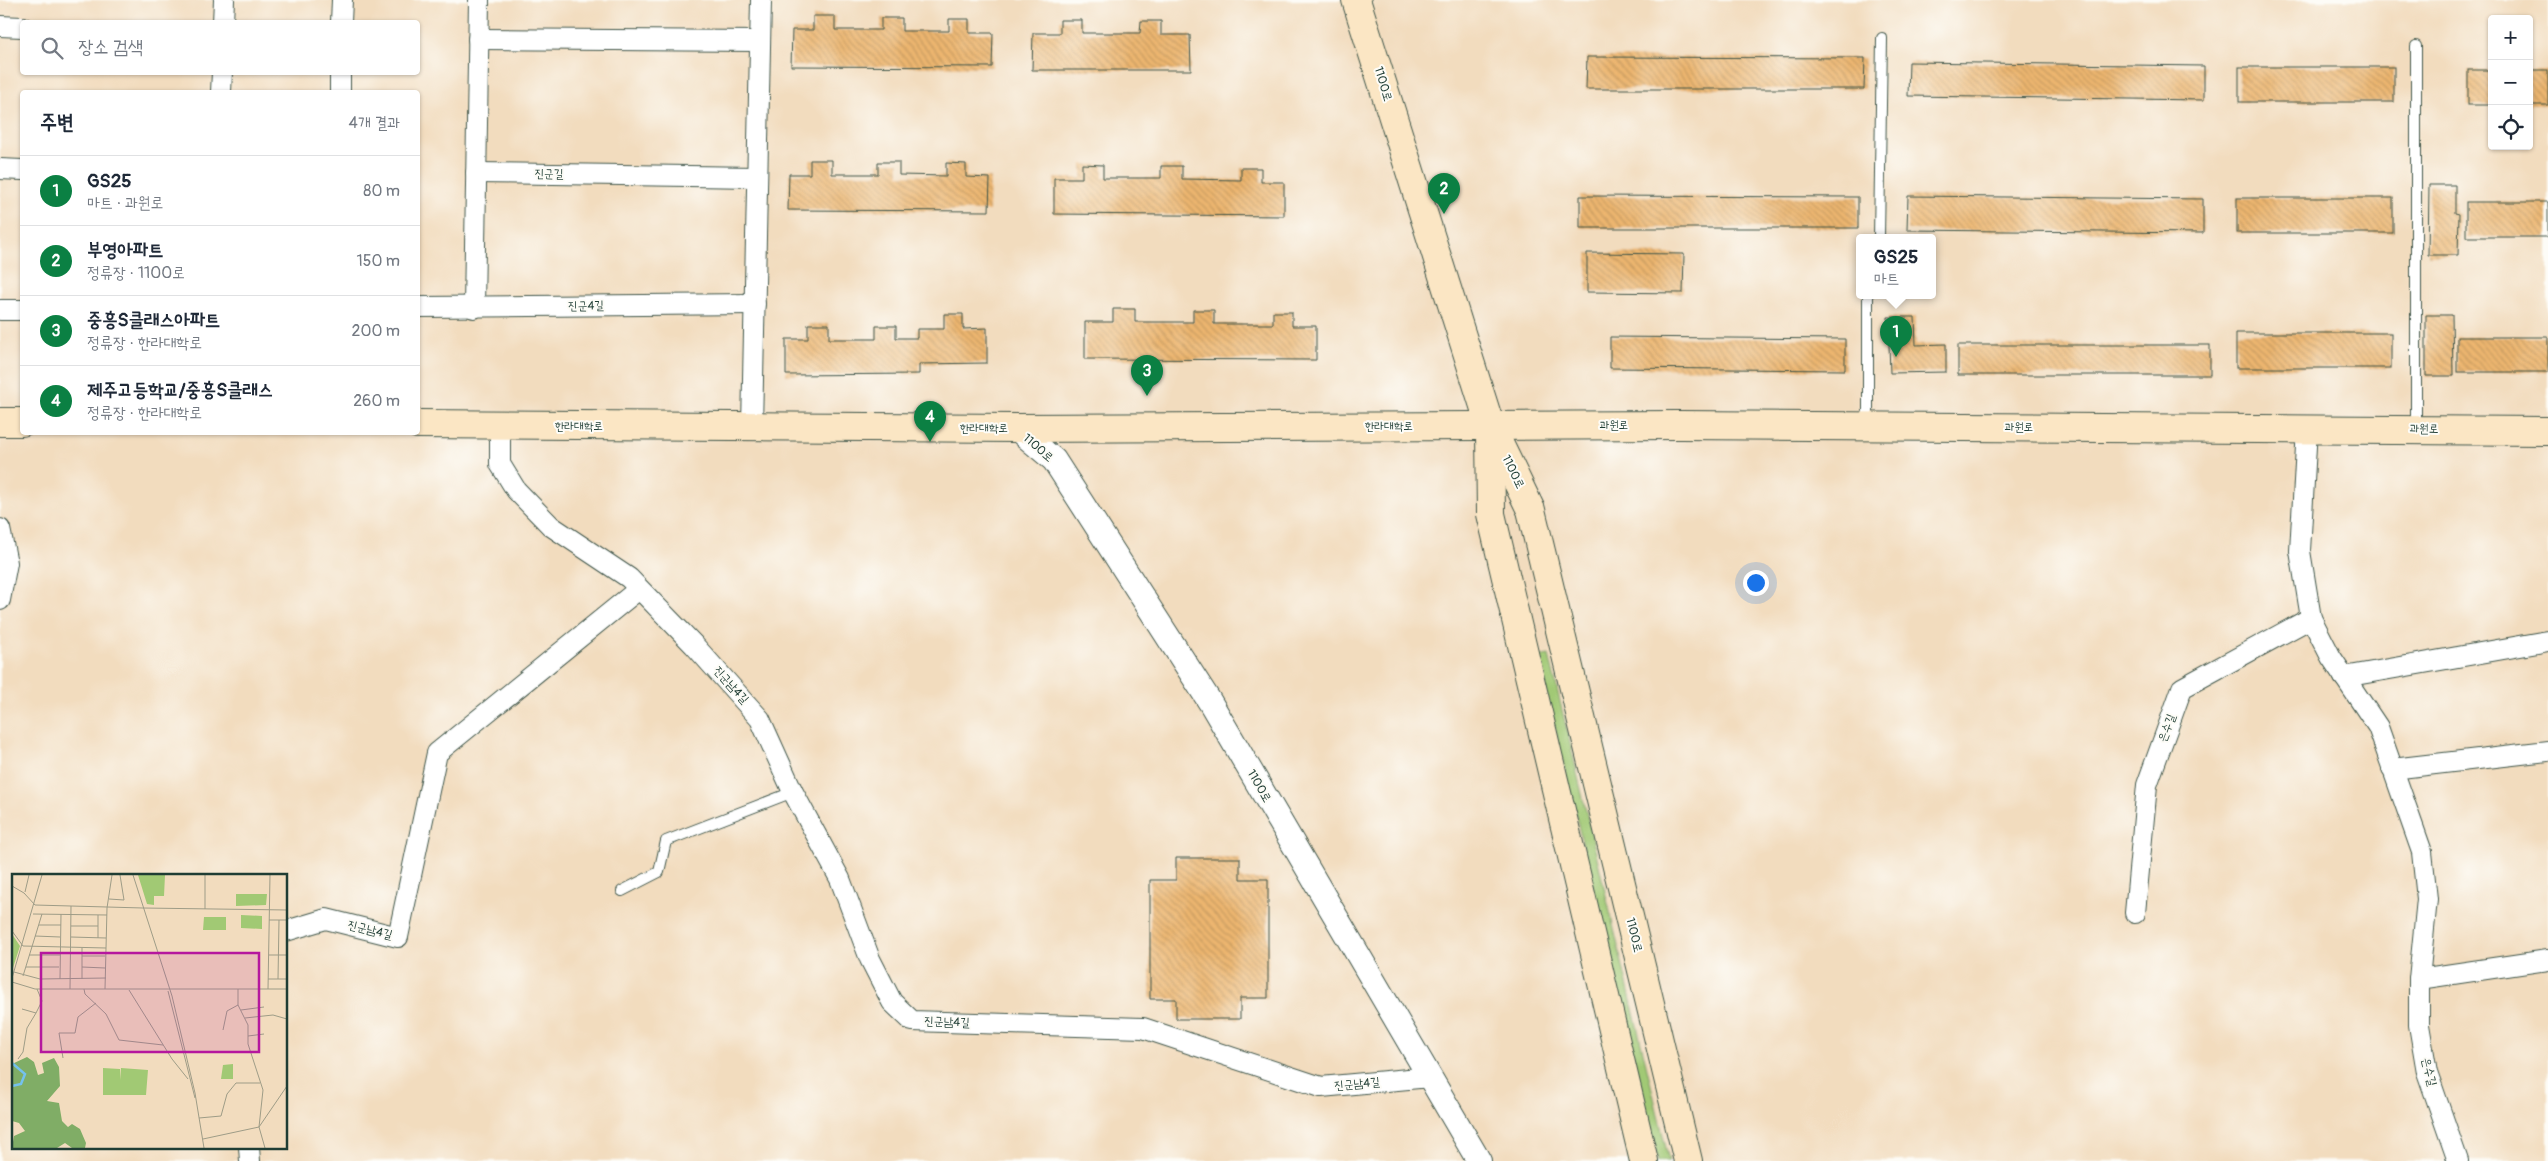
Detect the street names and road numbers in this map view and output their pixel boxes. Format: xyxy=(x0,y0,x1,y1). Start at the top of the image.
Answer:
street label: 1100로 xyxy=(1371,65,1395,103)
street label: 진군길 xyxy=(534,166,564,182)
street label: 진군4길 xyxy=(568,298,604,314)
street label: 과원로 xyxy=(1600,418,1628,433)
street label: 한라대학로 xyxy=(555,419,603,434)
street label: 한라대학로 xyxy=(1365,419,1413,434)
street label: 과원로 xyxy=(2005,420,2033,435)
street label: 한라대학로 xyxy=(960,421,1008,436)
street label: 과원로 xyxy=(2409,421,2439,437)
street label: 1100로 xyxy=(1020,431,1056,465)
street label: 1100로 xyxy=(1498,453,1528,491)
street label: 진군남4길 xyxy=(710,663,752,707)
street label: 은수길 xyxy=(2155,712,2179,744)
street label: 1100로 xyxy=(1244,767,1274,805)
street label: 1100로 xyxy=(1622,916,1646,954)
street label: 진군남4길 xyxy=(346,917,394,943)
street label: 진군남4길 xyxy=(924,1014,970,1030)
street label: 은수길 xyxy=(2418,1056,2440,1088)
street label: 진군남4길 xyxy=(1334,1075,1381,1093)

